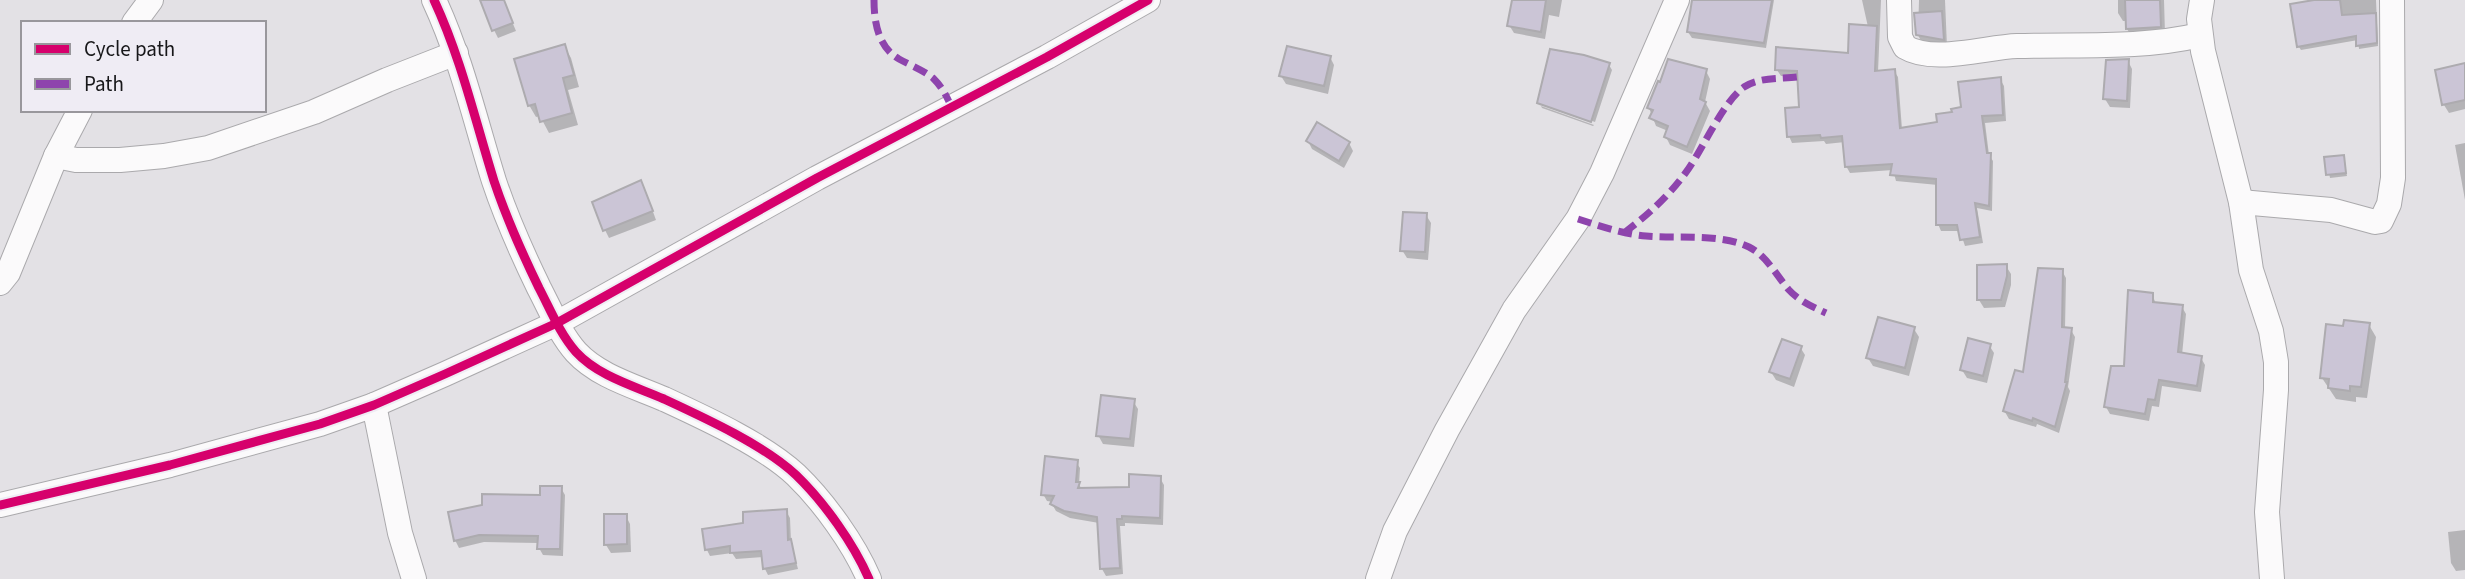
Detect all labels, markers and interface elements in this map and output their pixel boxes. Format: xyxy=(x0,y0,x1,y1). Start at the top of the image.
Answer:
legend xyxy=(21,21,266,112)
text: Cycle path xyxy=(84,34,175,64)
text: Path xyxy=(84,69,124,99)

